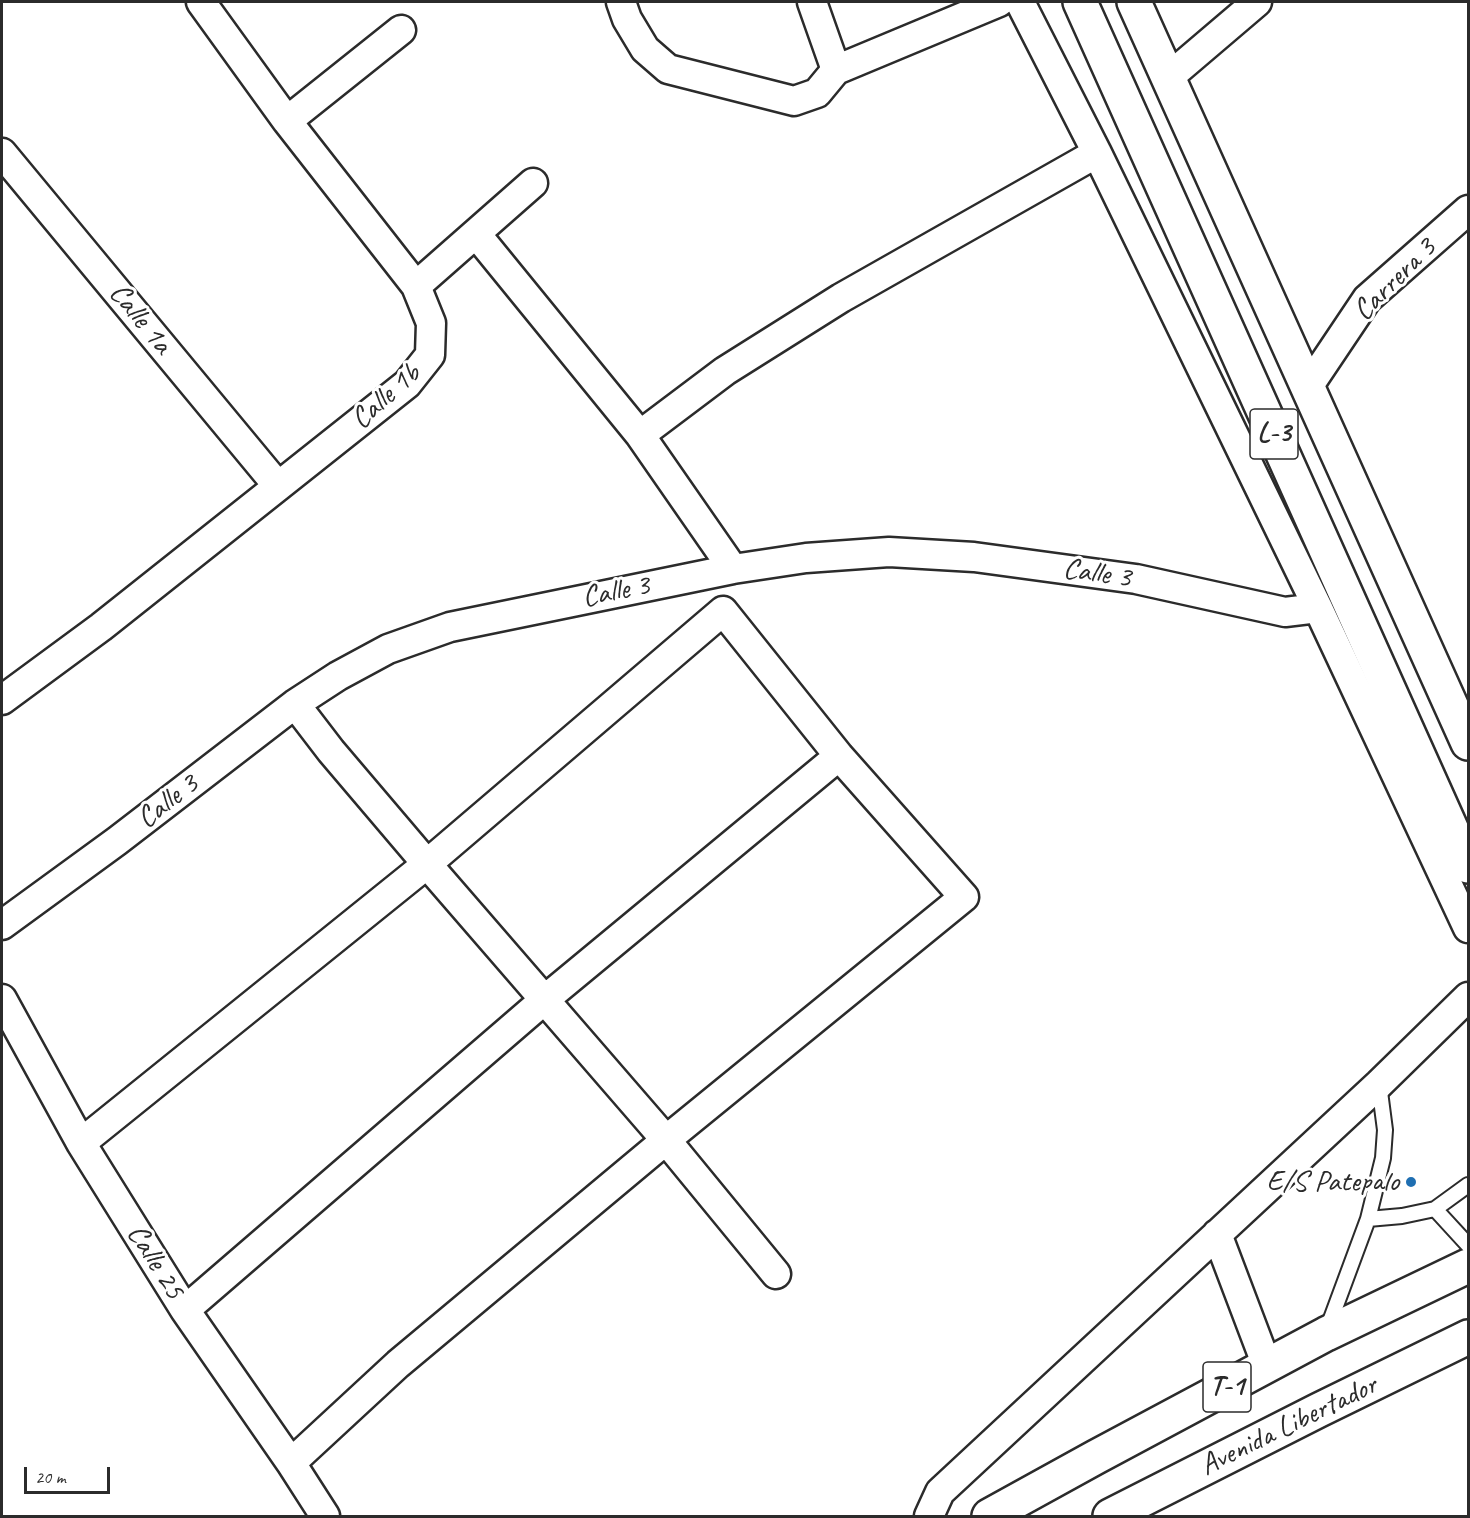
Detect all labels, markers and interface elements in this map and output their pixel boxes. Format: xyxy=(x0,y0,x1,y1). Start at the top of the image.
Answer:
street label: Carrera 3 xyxy=(1346,231,1444,329)
street label: Calle 1a xyxy=(101,276,179,362)
street label: Calle 1b xyxy=(344,357,428,437)
road number: L-3 xyxy=(1250,409,1298,459)
street label: Calle 3 xyxy=(1061,551,1133,597)
street label: Calle 3 xyxy=(579,568,653,616)
street label: Calle 3 xyxy=(130,767,206,837)
place label: E/S Patepalo xyxy=(1267,1164,1399,1200)
marker: E/S Patepalo xyxy=(1404,1175,1418,1189)
street label: Calle 25 xyxy=(118,1218,192,1306)
road number: T-1 xyxy=(1203,1362,1251,1412)
street label: Avenida Libertador xyxy=(1194,1368,1384,1484)
scale bar xyxy=(27,1455,112,1493)
text: 20 m xyxy=(35,1466,66,1488)

